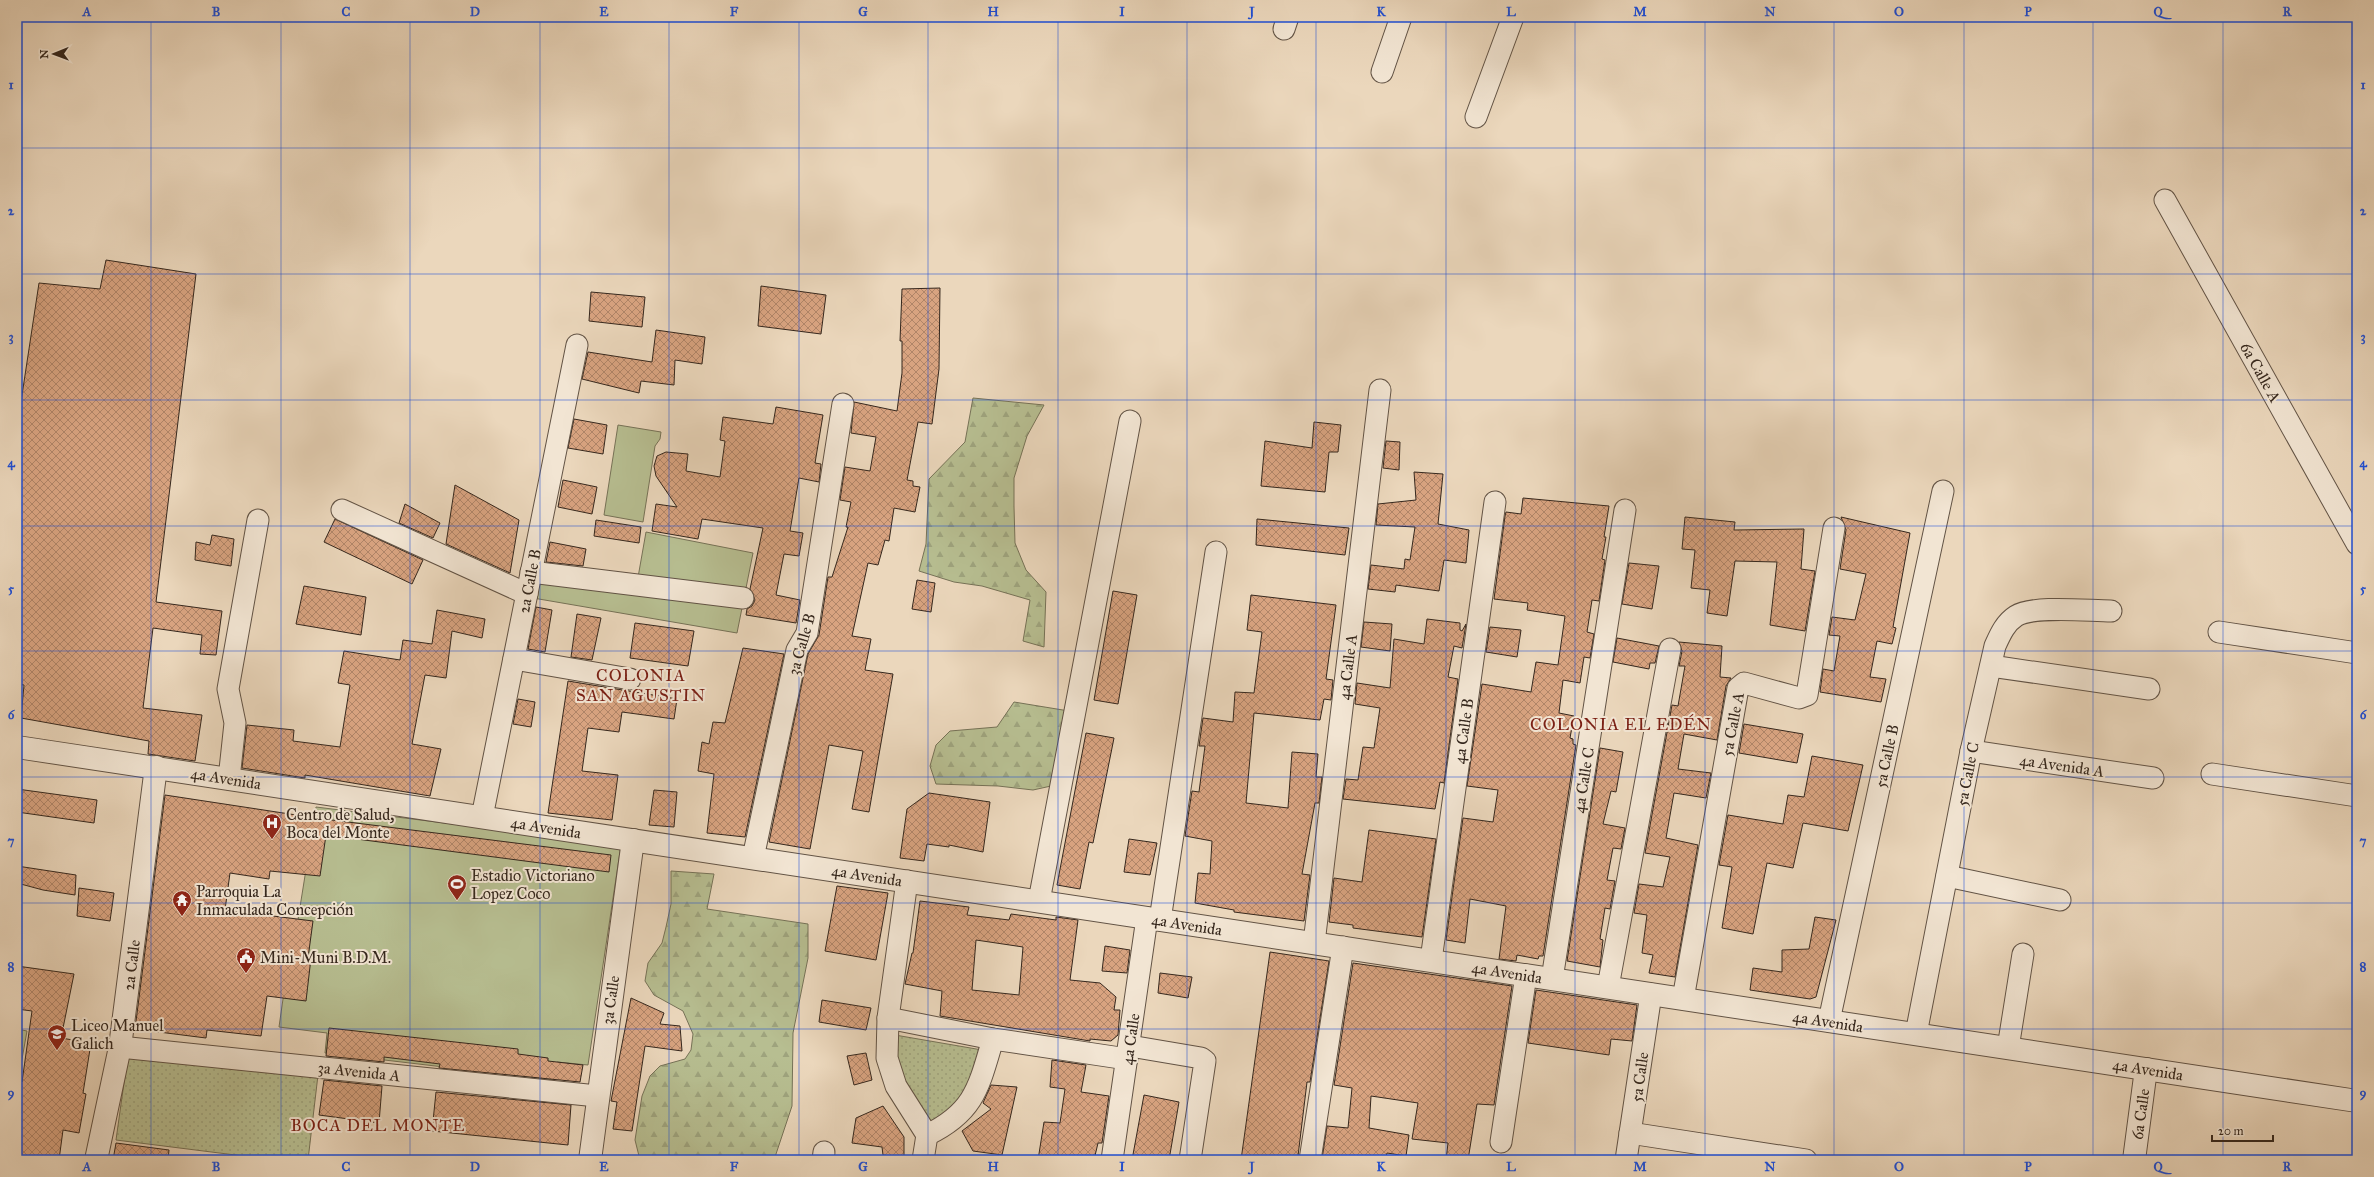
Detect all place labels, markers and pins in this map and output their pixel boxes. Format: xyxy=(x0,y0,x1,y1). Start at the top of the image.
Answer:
place label: Centro de Salud, Boca del Monte xyxy=(286,805,394,842)
hospital icon: Centro de Salud, Boca del Monte xyxy=(261,812,283,840)
place label: Estadio Victoriano Lopez Coco xyxy=(471,866,595,903)
sports icon: Estadio Victoriano Lopez Coco xyxy=(446,873,468,901)
place label: Parroquia La Inmaculada Concepción xyxy=(196,882,354,919)
temple icon: Parroquia La Inmaculada Concepción xyxy=(171,889,193,917)
public building icon: Mini-Muni B.D.M. xyxy=(235,946,257,974)
place label: Mini-Muni B.D.M. xyxy=(260,948,391,967)
place label: Liceo Manuel Galich xyxy=(71,1016,164,1053)
school or university icon: Liceo Manuel Galich xyxy=(46,1023,68,1051)

